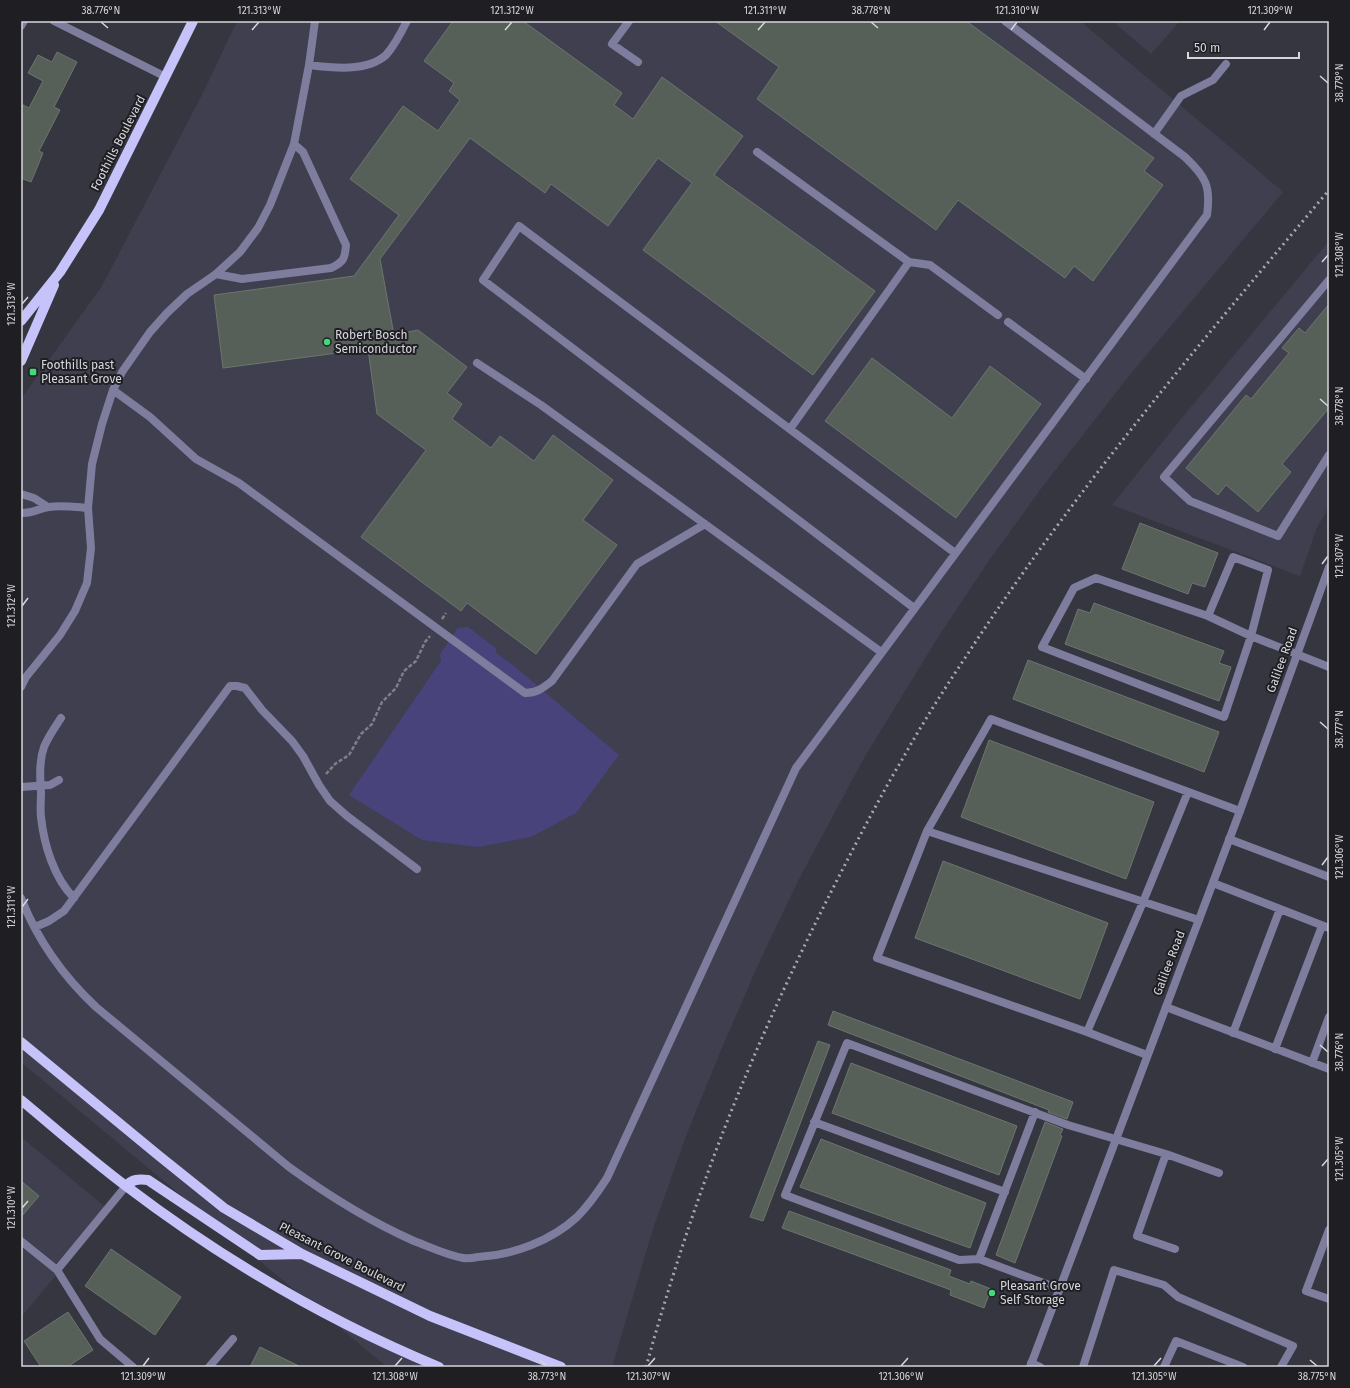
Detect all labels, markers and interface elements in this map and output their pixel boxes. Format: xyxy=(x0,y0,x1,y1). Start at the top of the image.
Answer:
text: 38.776°N xyxy=(82,5,120,17)
text: 121.313°W xyxy=(237,5,281,17)
text: 121.312°W xyxy=(490,5,534,17)
text: 121.311°W xyxy=(744,5,787,17)
text: 38.778°N xyxy=(851,5,891,17)
text: 121.310°W xyxy=(995,5,1040,17)
text: 121.309°W xyxy=(1247,5,1293,17)
scale bar xyxy=(1188,34,1299,60)
text: 50 m xyxy=(1194,41,1220,55)
text: 38.779°N xyxy=(1334,64,1346,102)
street label: Foothills Boulevard xyxy=(88,93,148,193)
text: 121.308°W xyxy=(1334,232,1346,278)
text: 121.313°W xyxy=(6,282,18,326)
place label: Robert Bosch Semiconductor xyxy=(335,328,417,356)
marker: Robert Bosch Semiconductor xyxy=(322,337,332,347)
place label: Foothills past Pleasant Grove xyxy=(41,358,122,386)
marker: Foothills past Pleasant Grove xyxy=(28,367,38,377)
text: 38.778°N xyxy=(1334,386,1346,426)
text: 121.307°W xyxy=(1334,533,1346,578)
text: 121.312°W xyxy=(6,584,18,628)
street label: Galilee Road xyxy=(1264,626,1300,694)
text: 38.777°N xyxy=(1334,710,1346,748)
text: 121.306°W xyxy=(1334,834,1346,880)
text: 121.311°W xyxy=(6,885,18,928)
street label: Galilee Road xyxy=(1150,929,1188,997)
text: 38.776°N xyxy=(1334,1033,1346,1071)
text: 121.305°W xyxy=(1334,1136,1346,1181)
text: 121.310°W xyxy=(6,1185,18,1230)
street label: Pleasant Grove Boulevard xyxy=(277,1219,407,1295)
place label: Pleasant Grove Self Storage xyxy=(1000,1279,1081,1307)
marker: Pleasant Grove Self Storage xyxy=(987,1288,997,1298)
text: 121.309°W xyxy=(120,1371,166,1383)
text: 121.308°W xyxy=(372,1371,418,1383)
text: 38.773°N xyxy=(528,1371,566,1383)
text: 121.307°W xyxy=(626,1371,671,1383)
text: 121.306°W xyxy=(878,1371,924,1383)
text: 121.305°W xyxy=(1132,1371,1177,1383)
text: 38.775°N xyxy=(1298,1371,1336,1383)

